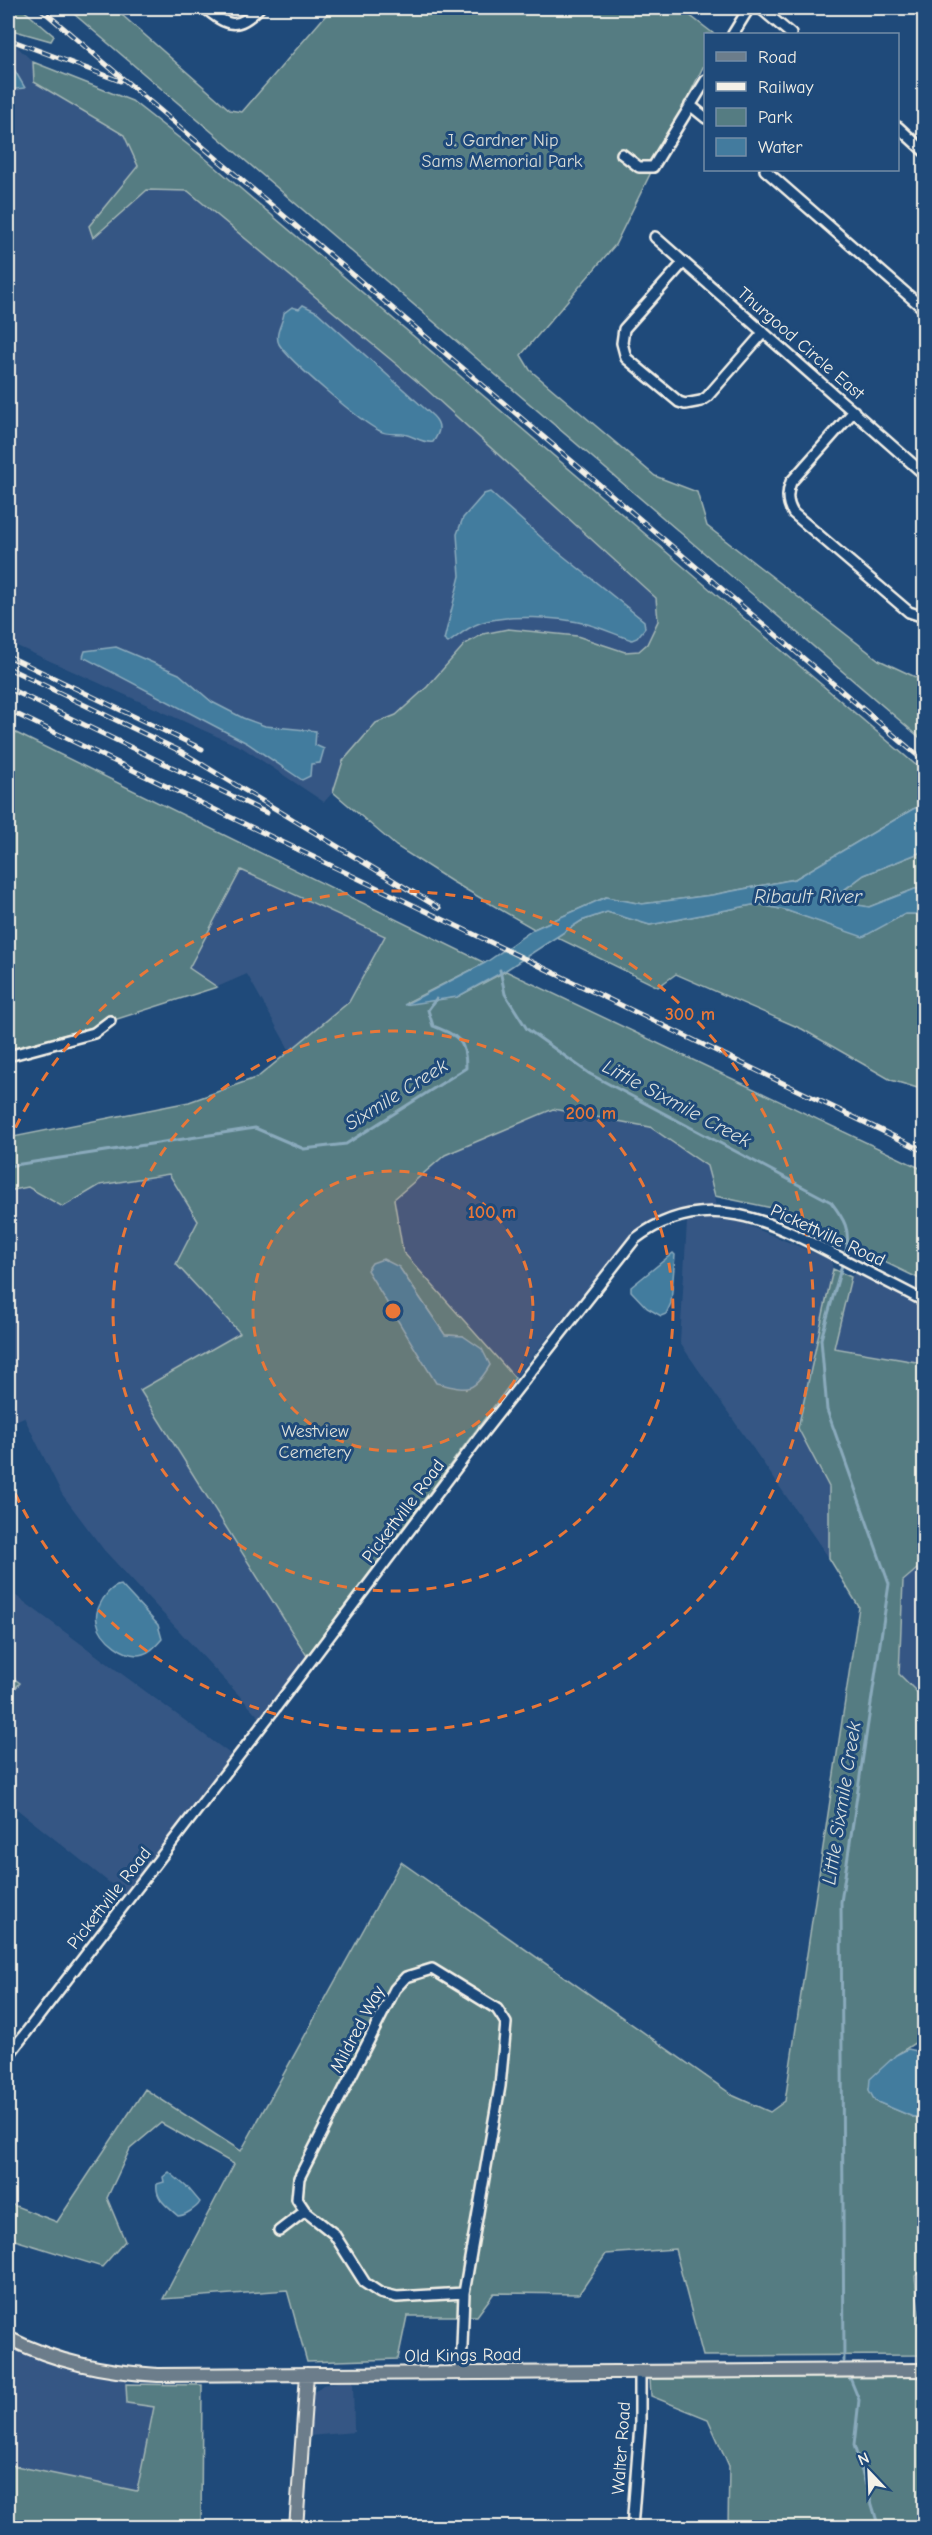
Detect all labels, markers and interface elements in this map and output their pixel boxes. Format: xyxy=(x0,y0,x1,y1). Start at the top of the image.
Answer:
legend xyxy=(704,33,899,171)
text: Road xyxy=(758,47,797,68)
text: Railway xyxy=(758,77,815,98)
text: Park xyxy=(758,107,793,128)
park label: J. Gardner Nip Sams Memorial Park xyxy=(421,130,583,172)
text: Water xyxy=(758,137,803,158)
street label: Thurgood Circle East xyxy=(733,283,869,405)
water label: Ribault River xyxy=(754,885,863,908)
text: 300 m xyxy=(665,1004,715,1025)
water label: Sixmile Creek xyxy=(341,1054,452,1135)
water label: Little Sixmile Creek xyxy=(599,1055,755,1152)
text: 200 m xyxy=(566,1103,616,1124)
street label: Pickettville Road xyxy=(767,1200,888,1271)
text: 100 m xyxy=(468,1202,516,1223)
centre of rings xyxy=(383,1301,403,1321)
park label: Westview Cemetery xyxy=(279,1421,352,1463)
street label: Pickettville Road xyxy=(358,1456,449,1567)
water label: Little Sixmile Creek xyxy=(817,1720,866,1886)
street label: Pickettville Road xyxy=(63,1843,156,1954)
street label: Mildred Way xyxy=(326,1981,390,2076)
street label: Old Kings Road xyxy=(404,2344,522,2367)
street label: Walter Road xyxy=(608,2401,635,2495)
north arrow xyxy=(839,2442,899,2502)
text: N xyxy=(855,2449,872,2469)

